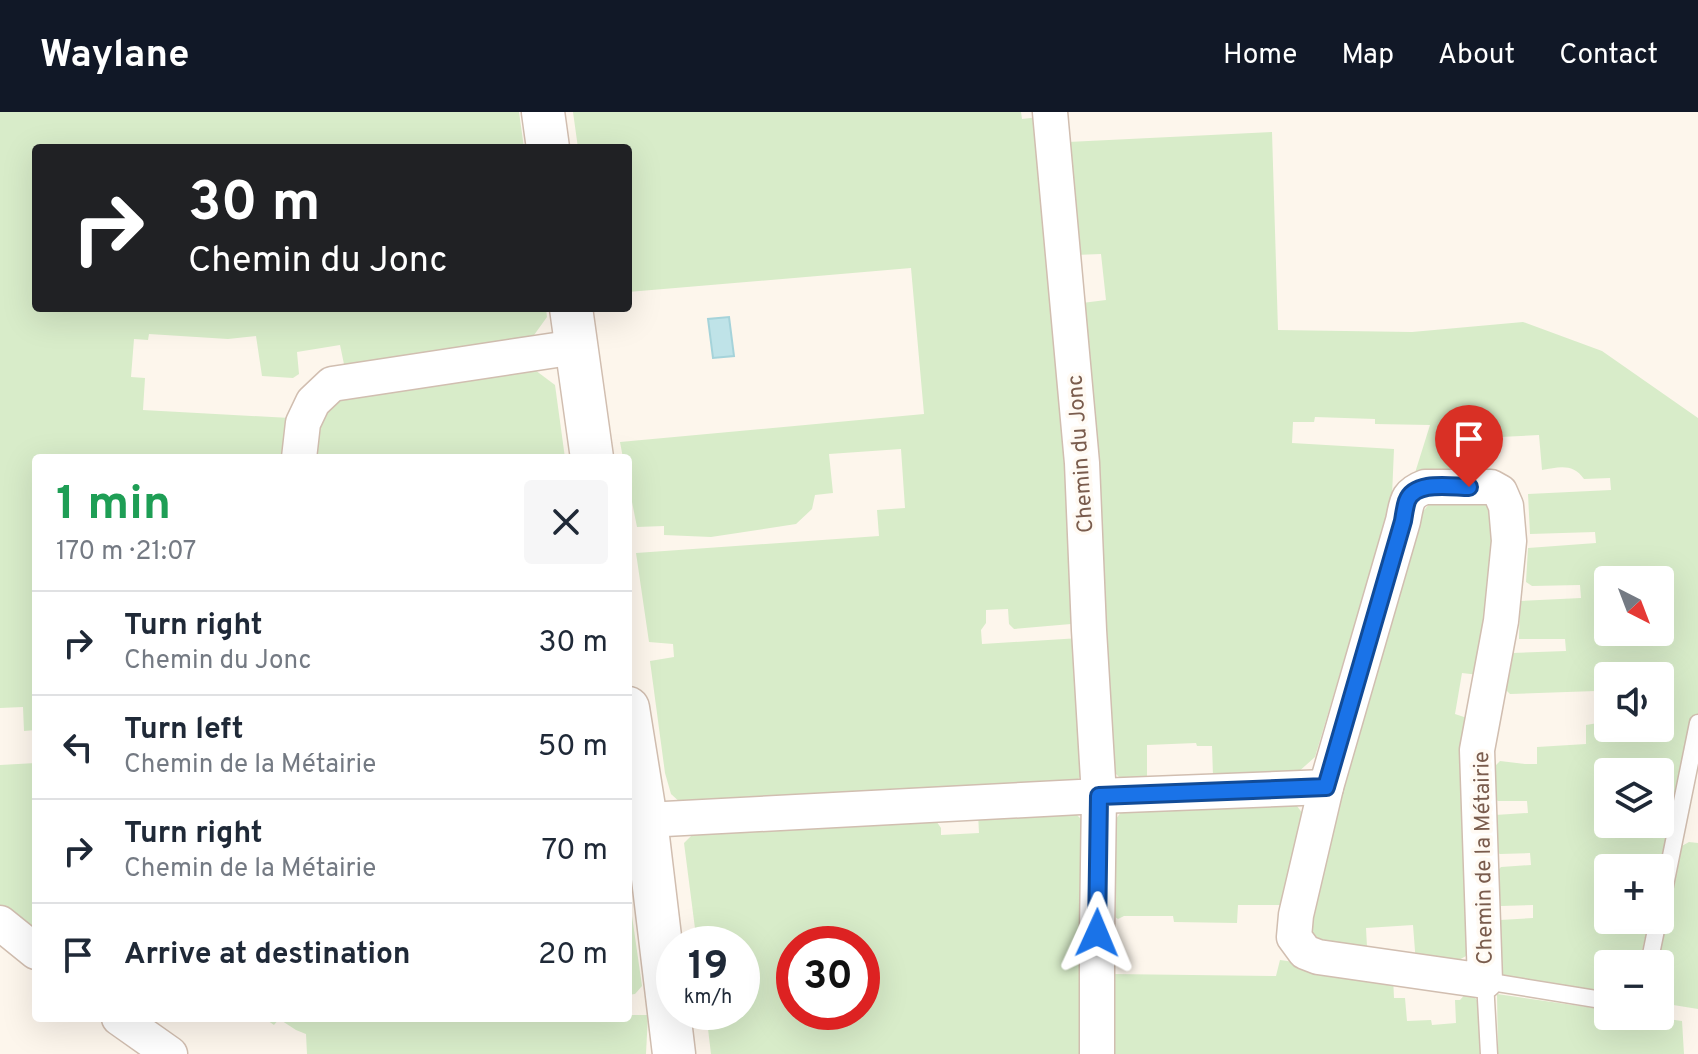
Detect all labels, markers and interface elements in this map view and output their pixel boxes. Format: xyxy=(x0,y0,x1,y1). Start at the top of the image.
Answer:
text: Waylane xyxy=(40,32,189,81)
text: Home xyxy=(1223,38,1297,74)
text: Map xyxy=(1341,38,1394,74)
text: About xyxy=(1438,38,1515,74)
text: Contact xyxy=(1559,38,1658,74)
text: 30 m xyxy=(188,170,321,240)
icon: right xyxy=(56,176,160,280)
text: Chemin du Jonc xyxy=(188,239,448,285)
street label: Chemin du Jonc xyxy=(1062,374,1100,534)
pin xyxy=(1435,405,1503,487)
icon: arrive xyxy=(1447,417,1491,461)
text: 1 min xyxy=(56,476,171,536)
button: close xyxy=(524,480,608,564)
text: 170 m · 21:07 xyxy=(56,536,196,569)
north arrow xyxy=(1594,566,1674,646)
map controls xyxy=(1594,566,1674,1030)
text: Turn right xyxy=(124,608,262,645)
icon: right xyxy=(56,621,100,665)
text: 30 m xyxy=(539,625,608,662)
text: Chemin du Jonc xyxy=(124,645,311,678)
button: sound xyxy=(1594,662,1674,742)
text: Turn left xyxy=(124,712,244,749)
icon: left xyxy=(56,725,100,769)
text: 50 m xyxy=(538,729,608,766)
text: Chemin de la Métairie xyxy=(124,749,376,782)
street label: Chemin de la Métairie xyxy=(1469,751,1500,965)
button: layers xyxy=(1594,758,1674,838)
text: Turn right xyxy=(124,816,262,853)
icon: right xyxy=(56,829,100,873)
text: 70 m xyxy=(542,833,608,870)
text: Chemin de la Métairie xyxy=(124,853,376,886)
button: + xyxy=(1594,854,1674,934)
position arrow xyxy=(1055,891,1139,975)
speed limit sign: 30 xyxy=(776,926,880,1030)
icon: arrive xyxy=(56,933,100,977)
text: Arrive at destination xyxy=(124,937,410,974)
text: 20 m xyxy=(538,937,608,974)
text: 19 xyxy=(688,943,728,993)
button: − xyxy=(1594,950,1674,1030)
text: km/h xyxy=(684,985,732,1011)

